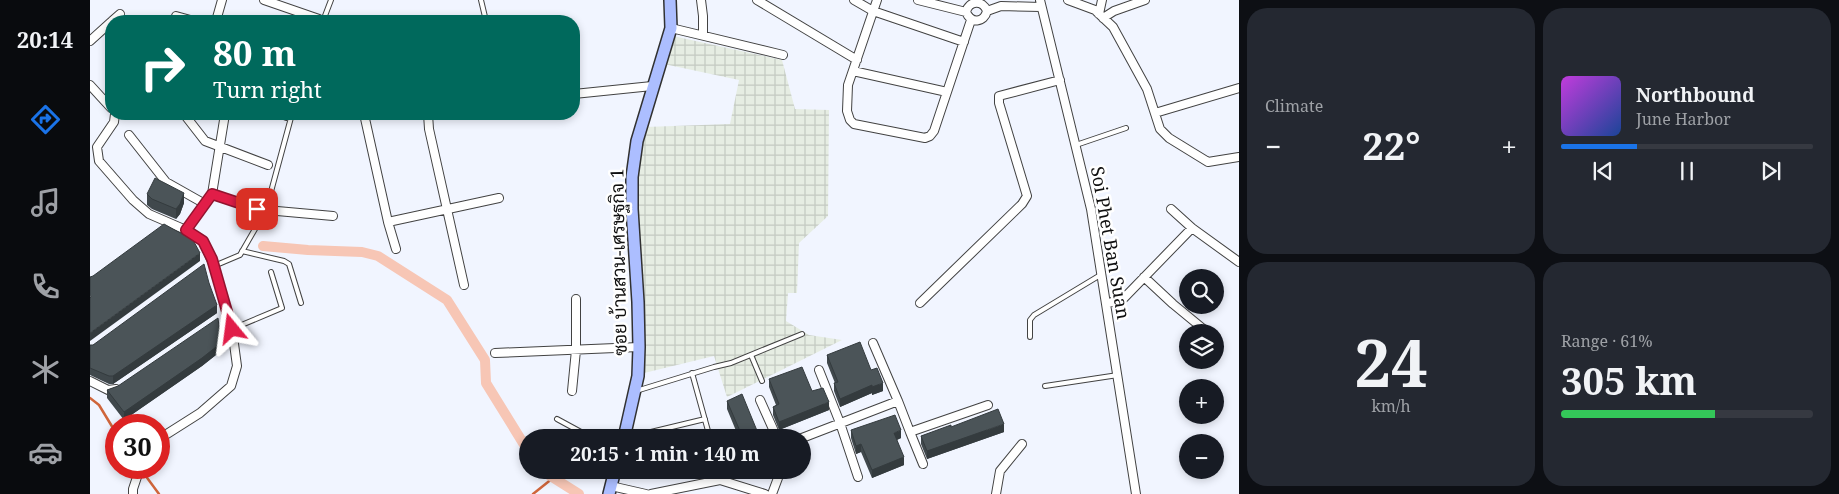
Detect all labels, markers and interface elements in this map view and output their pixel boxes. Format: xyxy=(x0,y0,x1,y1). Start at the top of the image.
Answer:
text: 20:14 xyxy=(17,24,73,54)
text: 80 m xyxy=(213,29,296,76)
icon: right xyxy=(130,35,195,100)
text: Turn right xyxy=(213,74,322,104)
text: Northbound xyxy=(1636,82,1755,108)
text: Climate xyxy=(1265,95,1323,117)
icon: directions xyxy=(28,102,63,137)
text: June Harbor xyxy=(1636,108,1731,130)
text: 22° xyxy=(1362,119,1420,171)
text: − xyxy=(1265,127,1281,165)
text: + xyxy=(1501,127,1517,165)
icon: previous xyxy=(1589,157,1617,185)
icon: pause xyxy=(1673,157,1701,185)
icon: next xyxy=(1757,157,1785,185)
street label: Soi Phet Ban Suan xyxy=(1086,165,1136,321)
street label: ซอย บ้านสวน-เศรษฐกิจ 1 xyxy=(604,168,633,356)
icon: music xyxy=(28,185,63,220)
pin xyxy=(236,188,278,230)
icon: arrive xyxy=(243,195,271,223)
icon: phone xyxy=(28,269,63,304)
map controls xyxy=(1179,269,1224,479)
button: search xyxy=(1179,269,1224,314)
position arrow xyxy=(205,302,257,354)
text: 24 xyxy=(1354,318,1428,406)
button: layers xyxy=(1179,324,1224,369)
text: Range · 61% xyxy=(1561,330,1653,352)
icon: climate xyxy=(28,352,63,387)
text: 305 km xyxy=(1561,354,1697,406)
button: + xyxy=(1179,379,1224,424)
text: km/h xyxy=(1371,395,1411,417)
speed limit sign: 30 xyxy=(105,414,170,479)
button: − xyxy=(1179,434,1224,479)
icon: car xyxy=(28,435,63,470)
text: 20:15 · 1 min · 140 m xyxy=(570,441,760,467)

